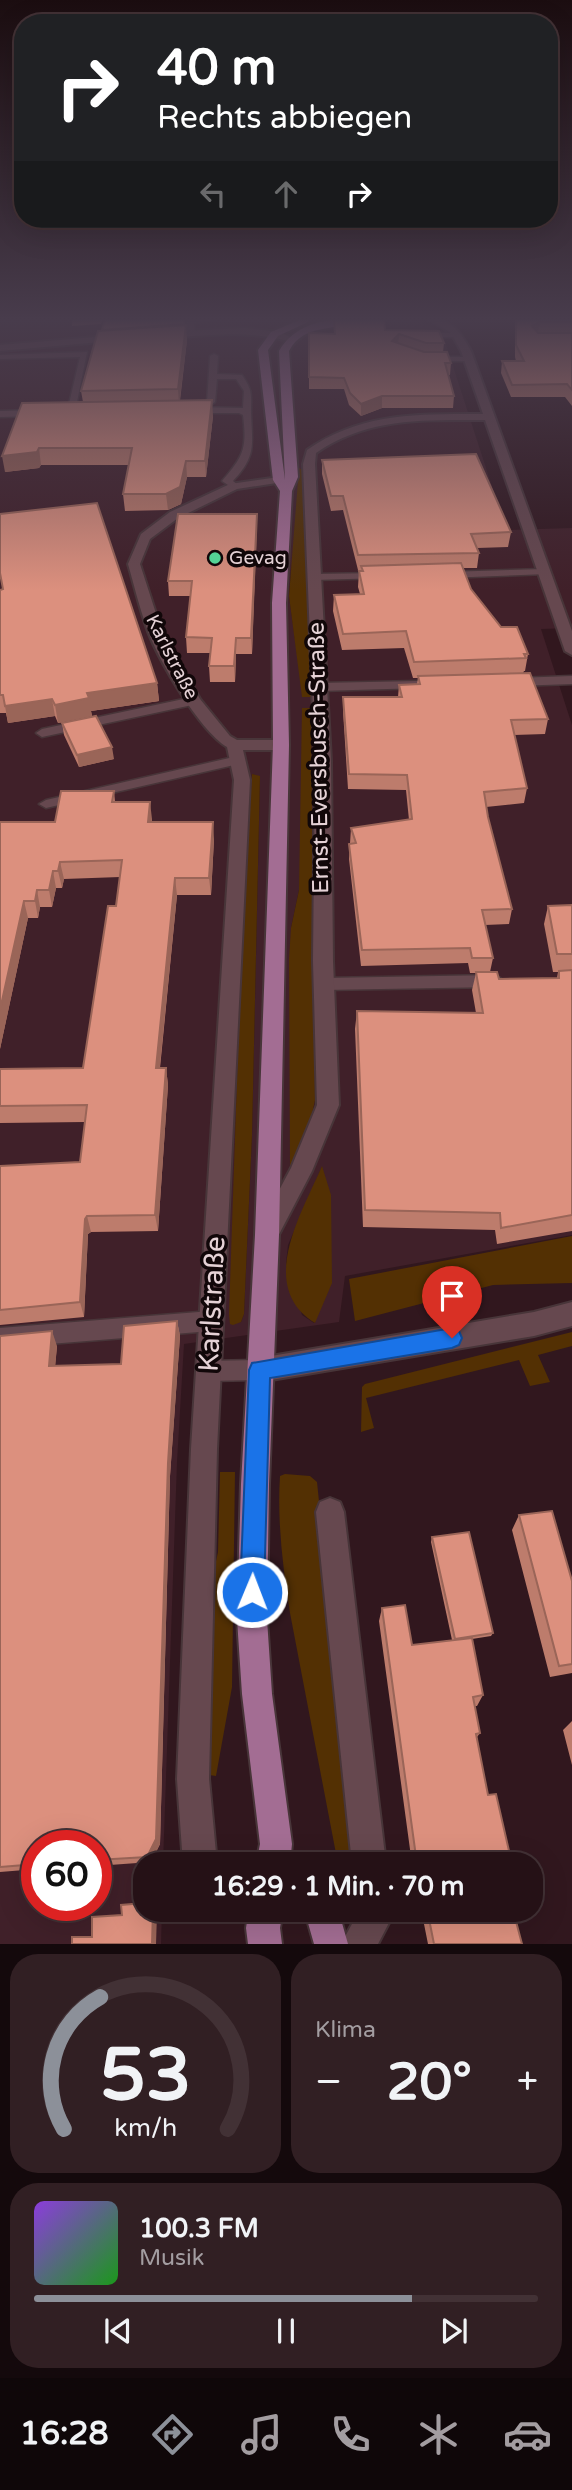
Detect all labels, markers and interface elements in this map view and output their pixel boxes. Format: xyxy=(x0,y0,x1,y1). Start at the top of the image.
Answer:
text: 40 m xyxy=(157,39,276,98)
icon: right xyxy=(42,42,133,133)
text: Rechts abbiegen xyxy=(157,99,412,137)
icon: left xyxy=(194,175,232,213)
icon: ahead xyxy=(267,175,305,213)
icon: right xyxy=(340,175,378,213)
place label: Gevag xyxy=(229,547,287,569)
marker: Gevag xyxy=(207,550,223,566)
street label: Karlstraße xyxy=(141,611,203,703)
street label: Ernst-Eversbusch-Straße xyxy=(303,622,335,894)
street label: Karlstraße xyxy=(191,1235,233,1373)
pin xyxy=(422,1266,482,1338)
icon: arrive xyxy=(433,1277,471,1315)
position arrow xyxy=(215,1555,289,1629)
speed limit sign: 60 xyxy=(21,1830,112,1921)
text: 16:29 · 1 Min. · 70 m xyxy=(212,1871,464,1902)
text: Klima xyxy=(315,2016,376,2044)
text: 53 xyxy=(100,2033,191,2121)
text: 20° xyxy=(387,2051,472,2114)
text: − xyxy=(315,2059,342,2105)
text: + xyxy=(517,2059,538,2105)
text: km/h xyxy=(114,2113,177,2143)
text: 100.3 FM xyxy=(139,2213,259,2244)
text: Musik xyxy=(139,2244,204,2272)
icon: previous xyxy=(99,2312,137,2350)
icon: pause xyxy=(267,2312,305,2350)
icon: next xyxy=(435,2312,473,2350)
icon: directions xyxy=(148,2410,197,2459)
icon: music xyxy=(237,2410,286,2459)
icon: phone xyxy=(326,2410,375,2459)
icon: climate xyxy=(414,2410,463,2459)
icon: car xyxy=(503,2410,552,2459)
text: 16:28 xyxy=(20,2415,109,2453)

